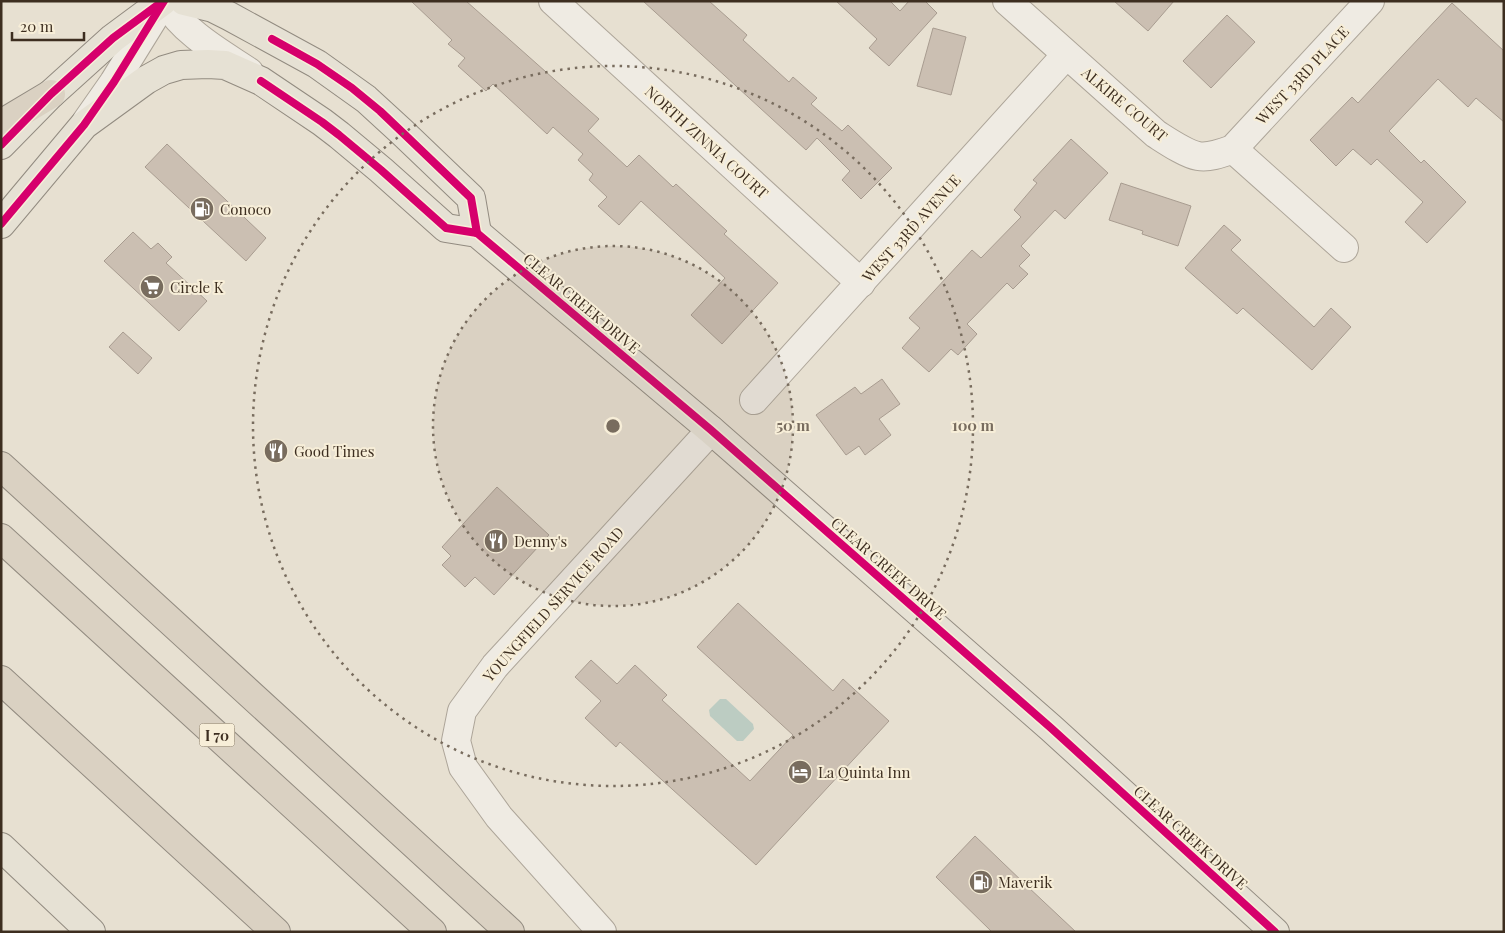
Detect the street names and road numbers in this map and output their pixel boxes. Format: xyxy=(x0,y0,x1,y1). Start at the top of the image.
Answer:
street label: WEST 33RD PLACE xyxy=(1250,21,1353,129)
street label: ALKIRE COURT xyxy=(1077,62,1172,146)
street label: NORTH ZINNIA COURT xyxy=(641,81,773,203)
street label: WEST 33RD AVENUE xyxy=(857,170,965,287)
street label: CLEAR CREEK DRIVE xyxy=(519,248,645,358)
street label: CLEAR CREEK DRIVE xyxy=(827,512,951,624)
street label: YOUNGFIELD SERVICE ROAD xyxy=(477,522,628,686)
road number: I 70 xyxy=(200,724,234,746)
street label: CLEAR CREEK DRIVE xyxy=(1130,780,1252,894)

